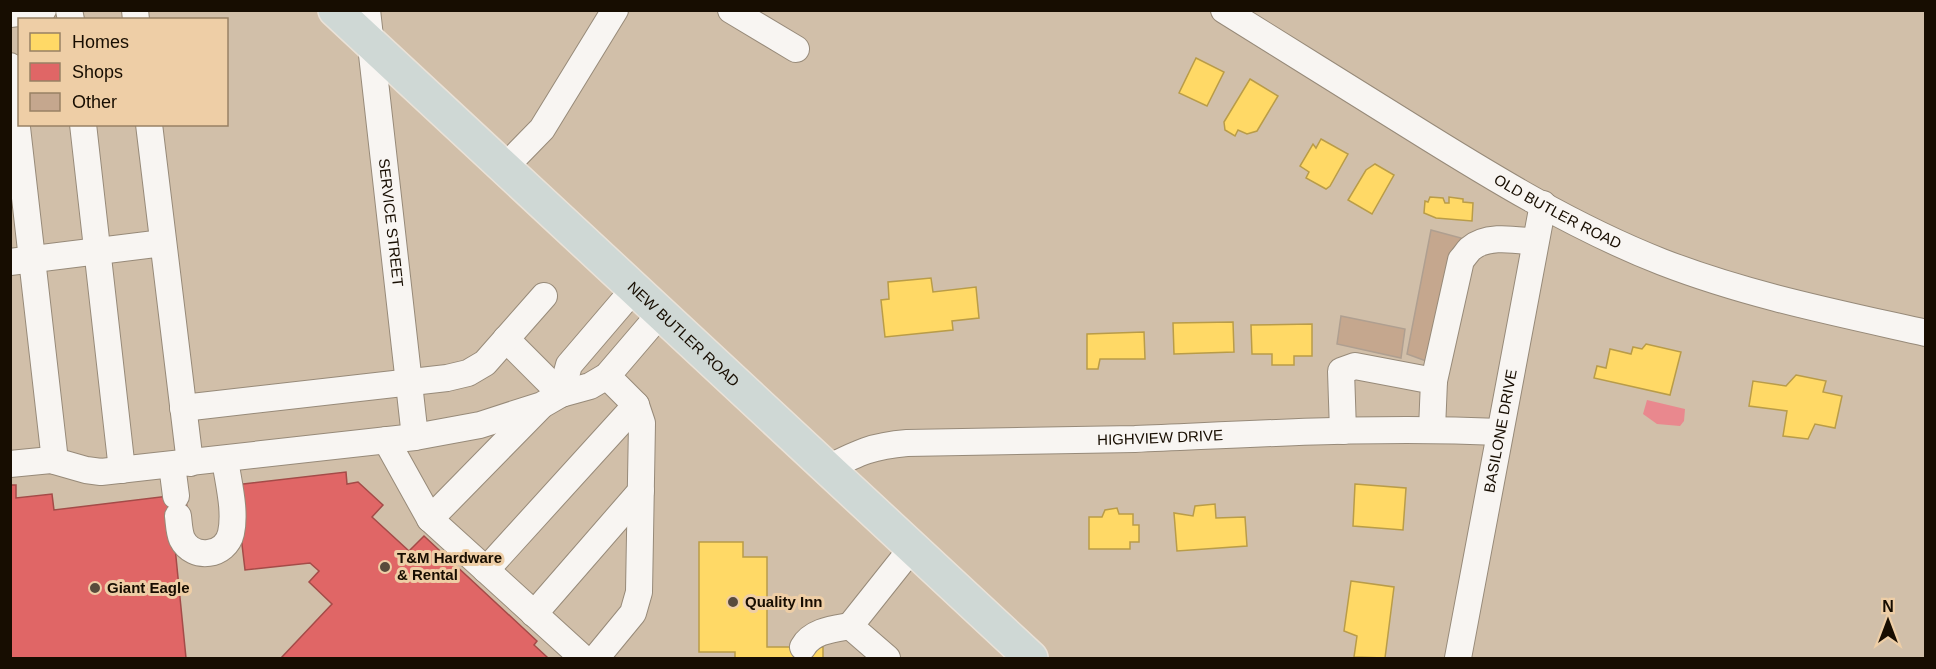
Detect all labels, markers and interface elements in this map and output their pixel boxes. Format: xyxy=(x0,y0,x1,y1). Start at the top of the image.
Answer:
legend xyxy=(18,18,228,126)
text: Homes xyxy=(72,32,129,52)
text: Shops xyxy=(72,62,123,82)
text: Other xyxy=(72,92,117,112)
street label: SERVICE STREET xyxy=(376,158,407,288)
street label: OLD BUTLER ROAD xyxy=(1491,170,1624,252)
street label: NEW BUTLER ROAD xyxy=(625,278,743,390)
street label: BASILONE DRIVE xyxy=(1480,368,1520,494)
street label: HIGHVIEW DRIVE xyxy=(1097,426,1223,448)
place label: T&M Hardware & Rental xyxy=(397,549,502,583)
marker: T&M Hardware & Rental xyxy=(378,560,392,574)
place label: Giant Eagle xyxy=(107,579,190,596)
marker: Giant Eagle xyxy=(88,581,102,595)
north arrow xyxy=(1858,591,1918,651)
place label: Quality Inn xyxy=(745,593,823,610)
marker: Quality Inn xyxy=(726,595,740,609)
text: N xyxy=(1882,598,1894,615)

